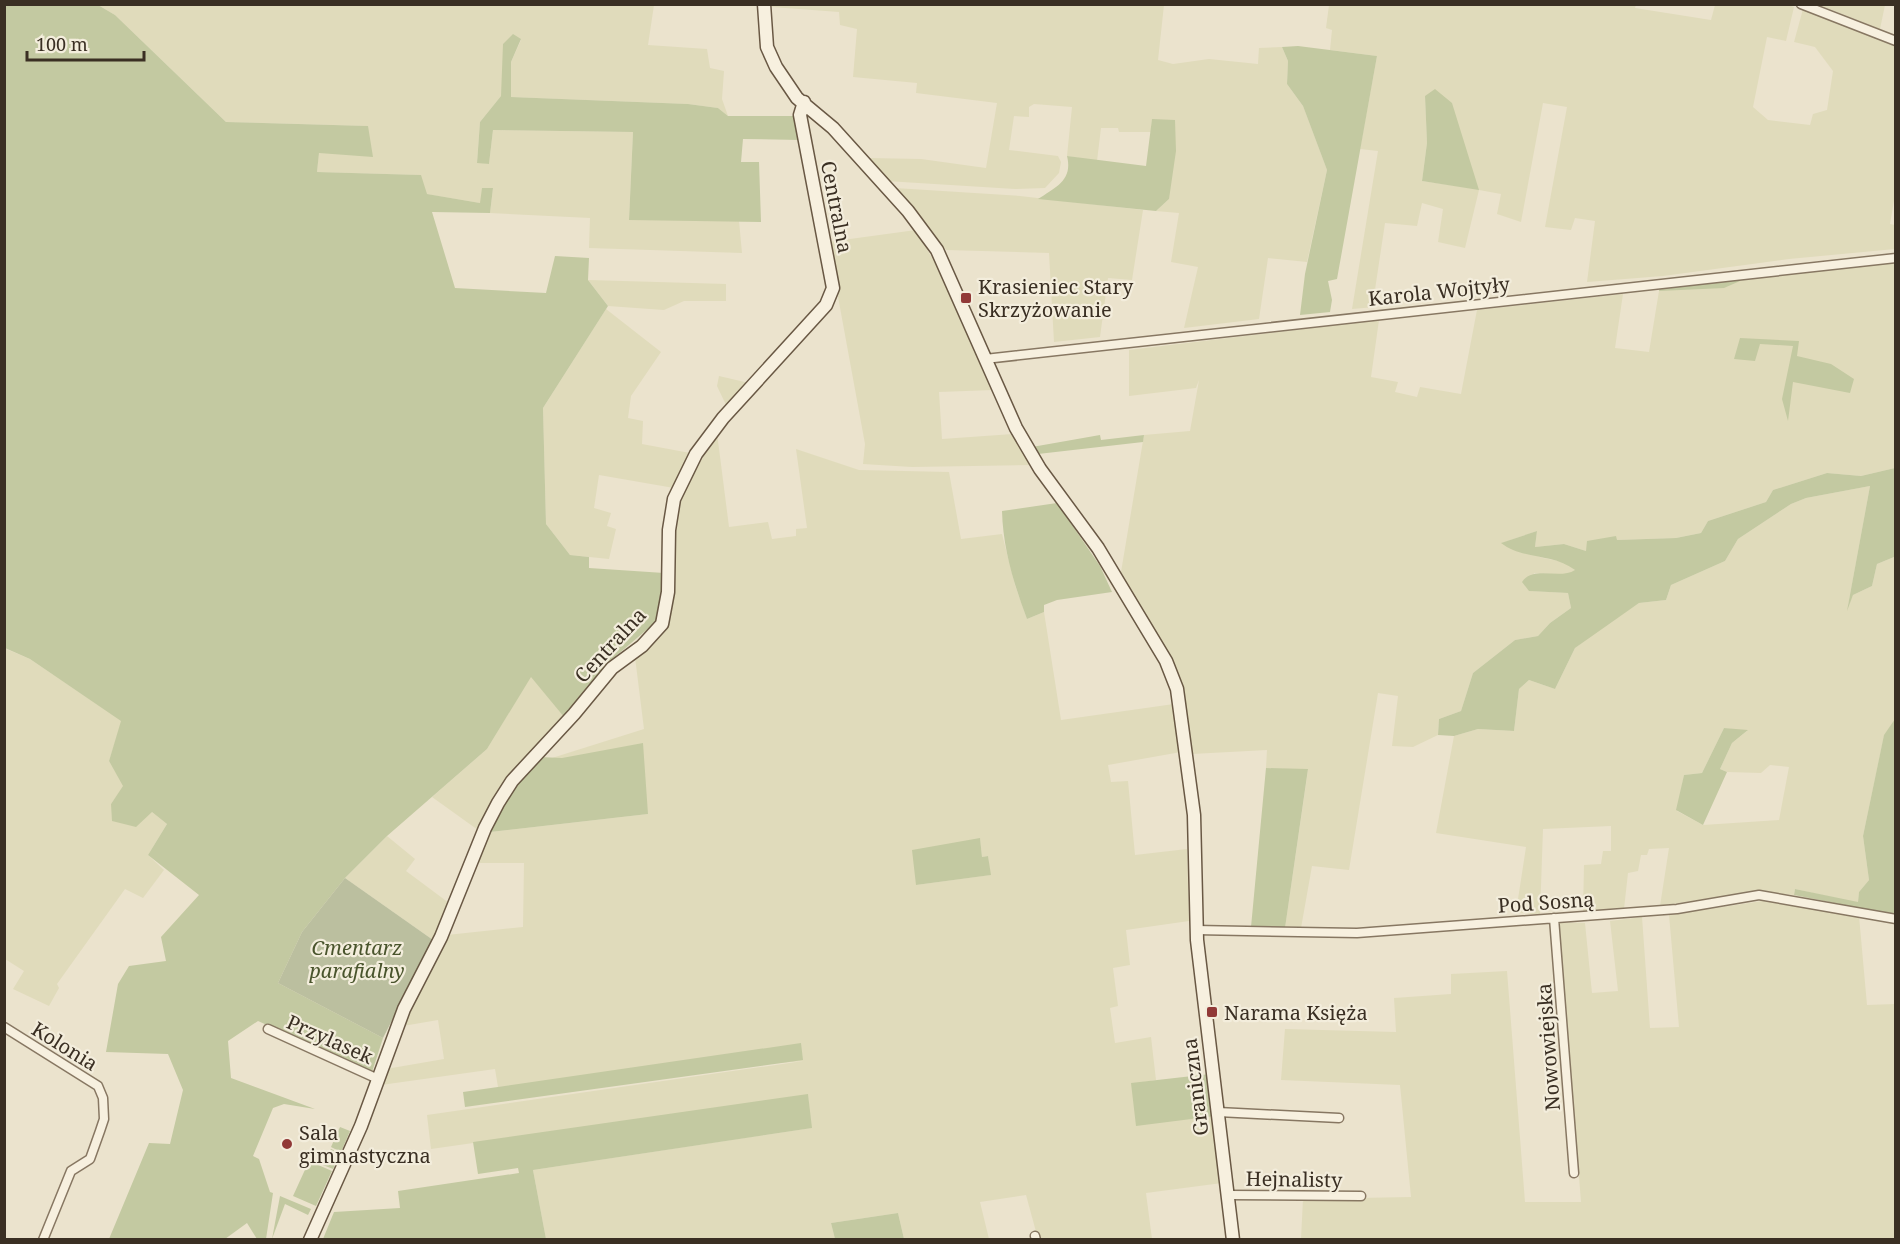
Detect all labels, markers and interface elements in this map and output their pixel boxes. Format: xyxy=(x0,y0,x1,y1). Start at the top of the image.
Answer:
scale bar xyxy=(27,24,144,62)
text: 100 m xyxy=(36,32,88,56)
street label: Centralna xyxy=(815,159,859,255)
street label: Karola Wojtyły xyxy=(1367,270,1512,312)
place label: Krasieniec Stary Skrzyżowanie xyxy=(978,273,1134,323)
marker: Krasieniec Stary Skrzyżowanie xyxy=(959,291,973,305)
street label: Centralna xyxy=(568,602,652,688)
street label: Pod Sosną xyxy=(1497,885,1595,919)
park label: Cmentarz parafialny xyxy=(308,934,405,984)
street label: Nowowiejska xyxy=(1530,982,1566,1112)
place label: Narama Księża xyxy=(1224,999,1368,1026)
marker: Narama Księża xyxy=(1205,1005,1219,1019)
street label: Przylasek xyxy=(283,1008,378,1070)
street label: Kolonia xyxy=(27,1015,103,1077)
street label: Graniczna xyxy=(1176,1037,1214,1137)
place label: Sala gimnastyczna xyxy=(299,1119,431,1169)
marker: Sala gimnastyczna xyxy=(280,1137,294,1151)
street label: Hejnalisty xyxy=(1245,1165,1343,1193)

